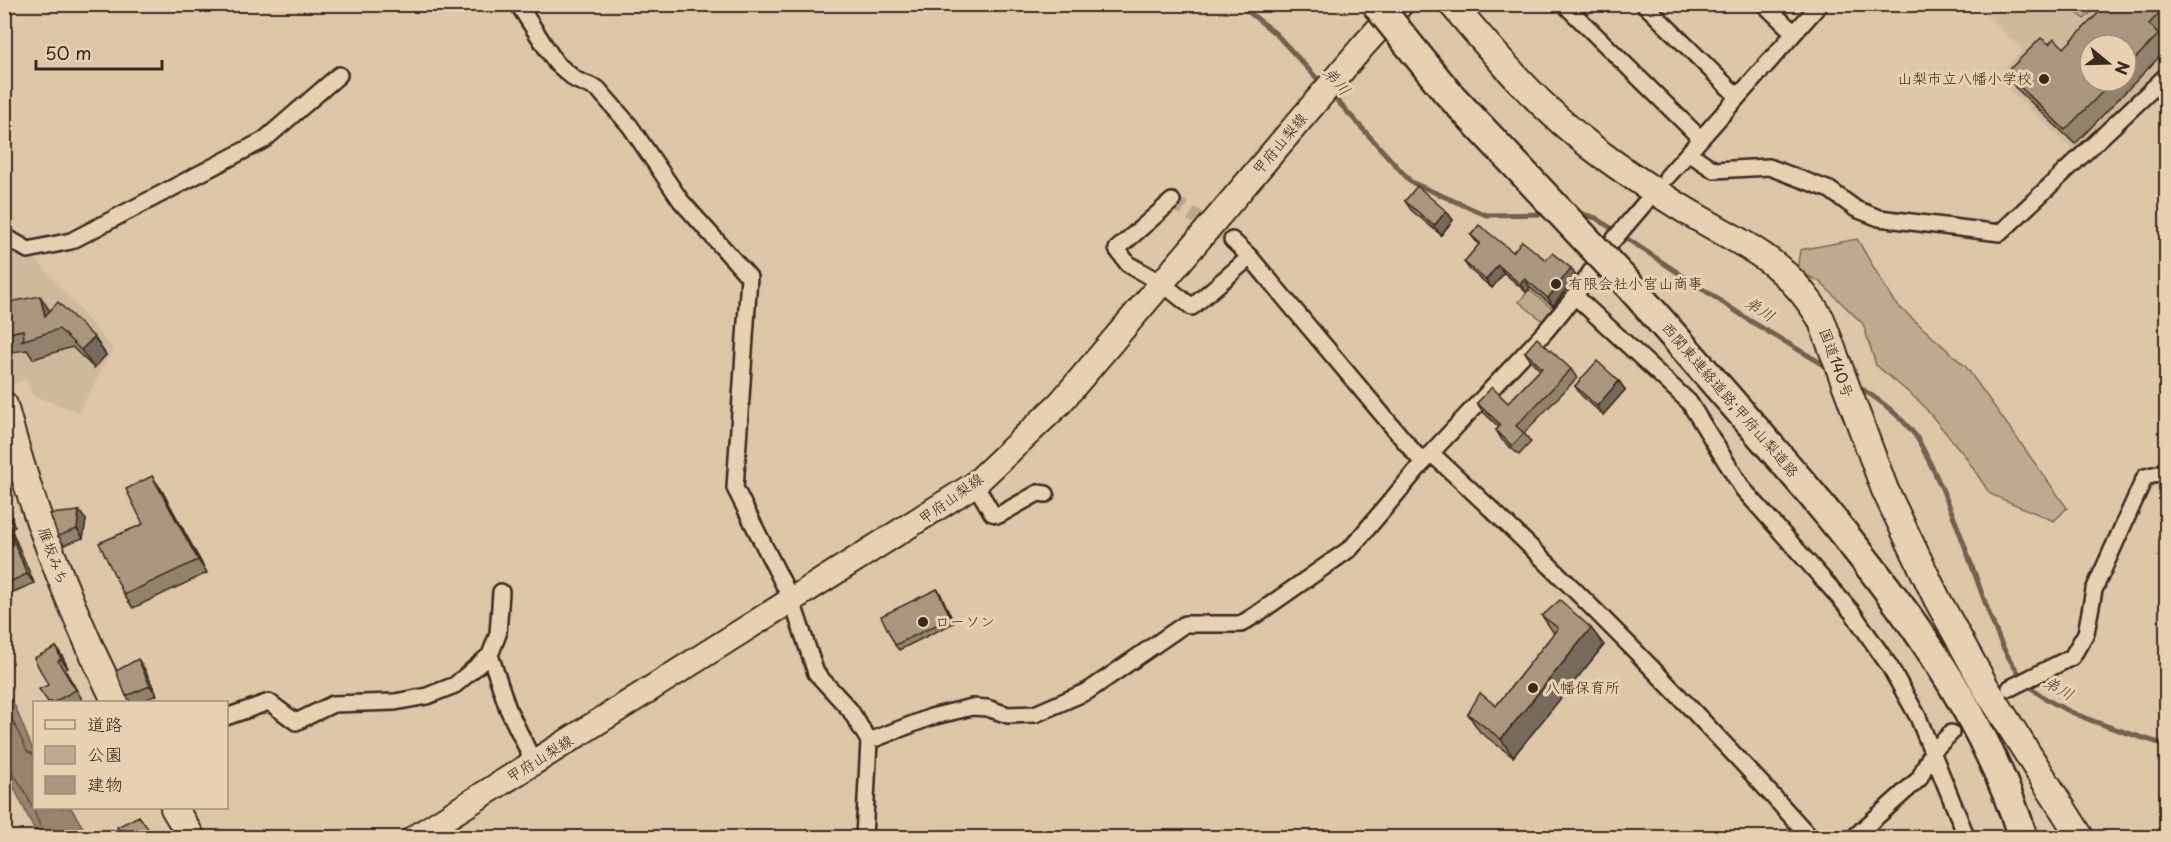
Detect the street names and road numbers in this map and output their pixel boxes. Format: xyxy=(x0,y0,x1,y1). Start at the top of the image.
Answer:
street label: 甲府山梨線 xyxy=(1246,107,1312,179)
street label: 西関東連絡道路;甲府山梨道路 xyxy=(1657,316,1805,482)
street label: 国道140号 xyxy=(1814,324,1861,401)
street label: 甲府山梨線 xyxy=(913,466,987,529)
street label: 雁坂みち xyxy=(33,524,75,587)
street label: 甲府山梨線 xyxy=(501,728,577,787)

